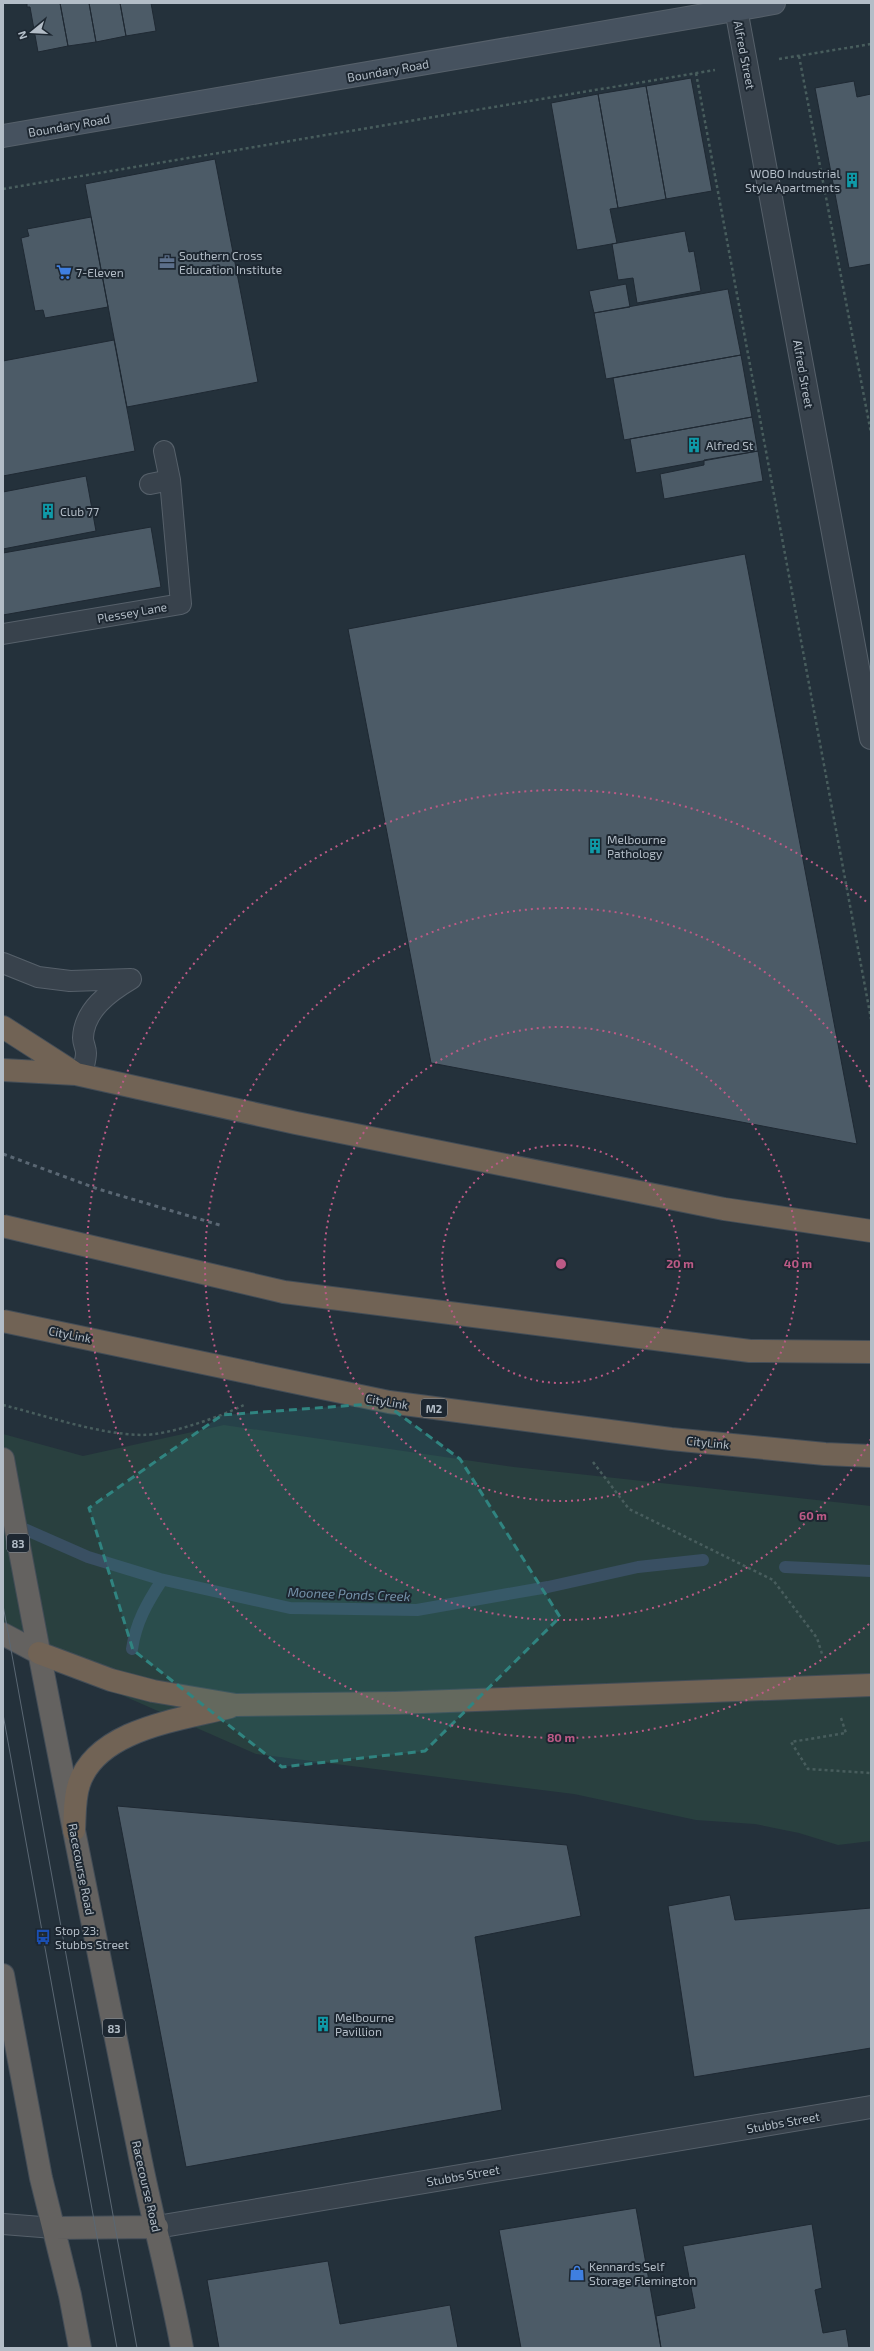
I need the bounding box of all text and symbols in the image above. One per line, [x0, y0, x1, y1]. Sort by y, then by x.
north arrow [12, 12, 52, 52]
street label: Alfred Street [731, 20, 759, 91]
text: N [15, 29, 29, 41]
street label: Boundary Road [346, 56, 430, 84]
street label: Boundary Road [27, 111, 111, 139]
place label: WOBO Industrial Style Apartments [745, 166, 840, 194]
building icon: WOBO Industrial Style Apartments [843, 171, 861, 189]
place label: Southern Cross Education Institute [179, 248, 282, 276]
office icon: Southern Cross Education Institute [158, 253, 176, 271]
supermarket icon: 7-Eleven [55, 263, 73, 281]
place label: 7-Eleven [76, 265, 124, 279]
street label: Alfred Street [791, 339, 817, 410]
building icon: Alfred St [685, 436, 703, 454]
place label: Alfred St [706, 438, 754, 452]
building icon: Club 77 [39, 502, 57, 520]
place label: Club 77 [60, 504, 99, 518]
street label: Plessey Lane [96, 599, 168, 625]
place label: Melbourne Pathology [607, 832, 666, 860]
building icon: Melbourne Pathology [586, 837, 604, 855]
text: 20 m [666, 1256, 694, 1270]
text: 40 m [784, 1256, 812, 1270]
centre of rings [554, 1257, 568, 1271]
street label: CityLink [48, 1323, 92, 1345]
street label: CityLink [365, 1390, 409, 1412]
road number: M2 [421, 1399, 447, 1417]
street label: CityLink [686, 1433, 730, 1451]
text: 60 m [799, 1508, 827, 1522]
road number: 83 [7, 1534, 29, 1552]
water label: Moonee Ponds Creek [287, 1584, 411, 1604]
text: 80 m [547, 1730, 575, 1744]
street label: Racecourse Road [66, 1822, 98, 1916]
place label: Stop 23: Stubbs Street [55, 1923, 129, 1951]
bus stop icon: Stop 23: Stubbs Street [34, 1928, 52, 1946]
place label: Melbourne Pavillion [335, 2010, 394, 2038]
building icon: Melbourne Pavillion [314, 2015, 332, 2033]
road number: 83 [103, 2019, 125, 2037]
street label: Stubbs Street [745, 2109, 821, 2135]
street label: Racecourse Road [130, 2139, 164, 2233]
street label: Stubbs Street [425, 2162, 501, 2188]
place label: Kennards Self Storage Flemington [589, 2259, 696, 2287]
shop icon: Kennards Self Storage Flemington [568, 2264, 586, 2282]

